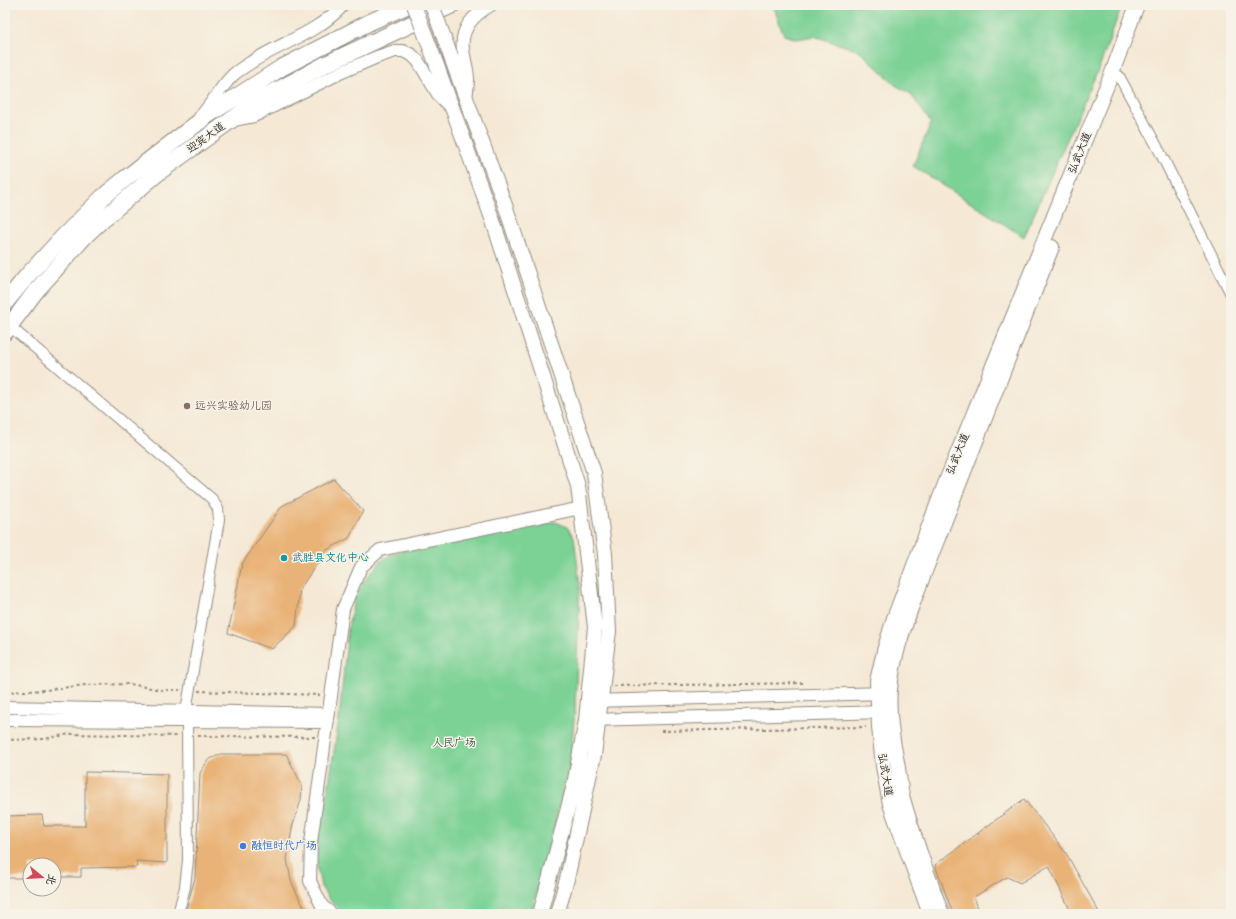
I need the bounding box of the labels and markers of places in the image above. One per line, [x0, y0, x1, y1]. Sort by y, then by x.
place label: 远兴实验幼儿园 [195, 397, 272, 415]
marker: 远兴实验幼儿园 [182, 401, 192, 411]
place label: 武胜县文化中心 [292, 549, 369, 567]
marker: 武胜县文化中心 [279, 553, 289, 563]
place label: 融恒时代广场 [251, 837, 317, 855]
marker: 融恒时代广场 [238, 841, 248, 851]

